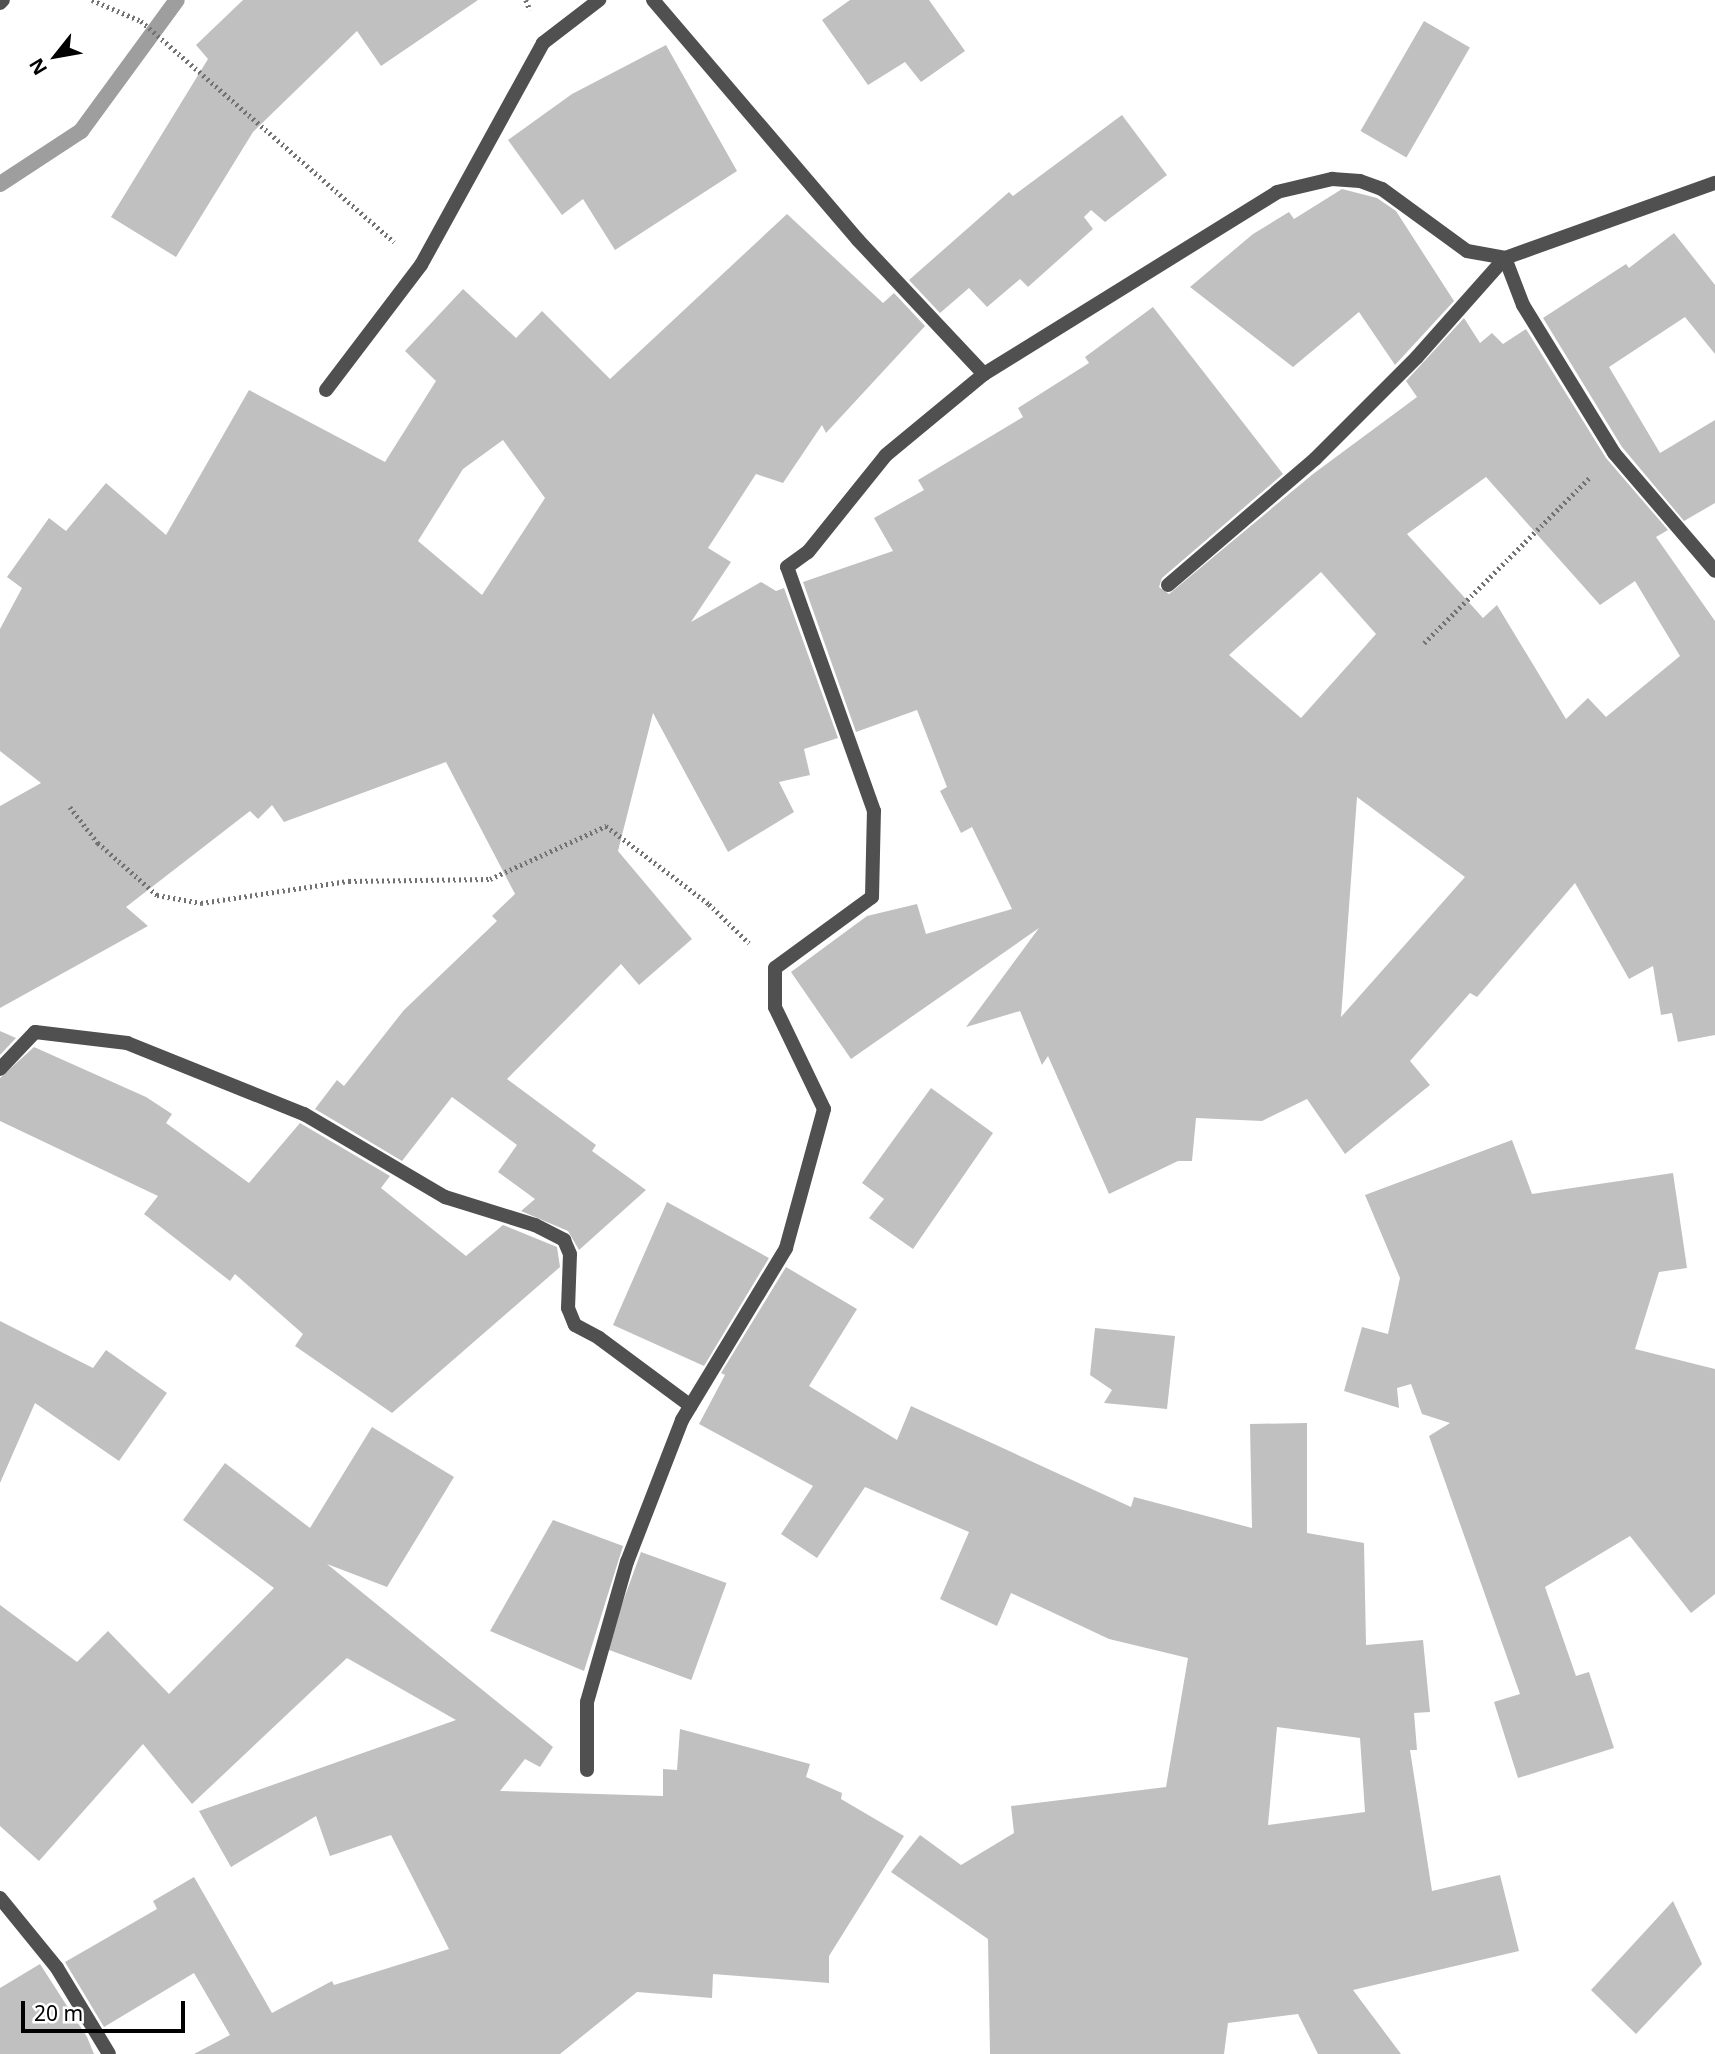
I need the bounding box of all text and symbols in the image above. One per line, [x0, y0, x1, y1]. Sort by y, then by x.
north arrow [21, 21, 91, 91]
text: N [23, 54, 53, 80]
scale bar [24, 1988, 189, 2032]
text: 20 m [34, 1999, 83, 2027]

